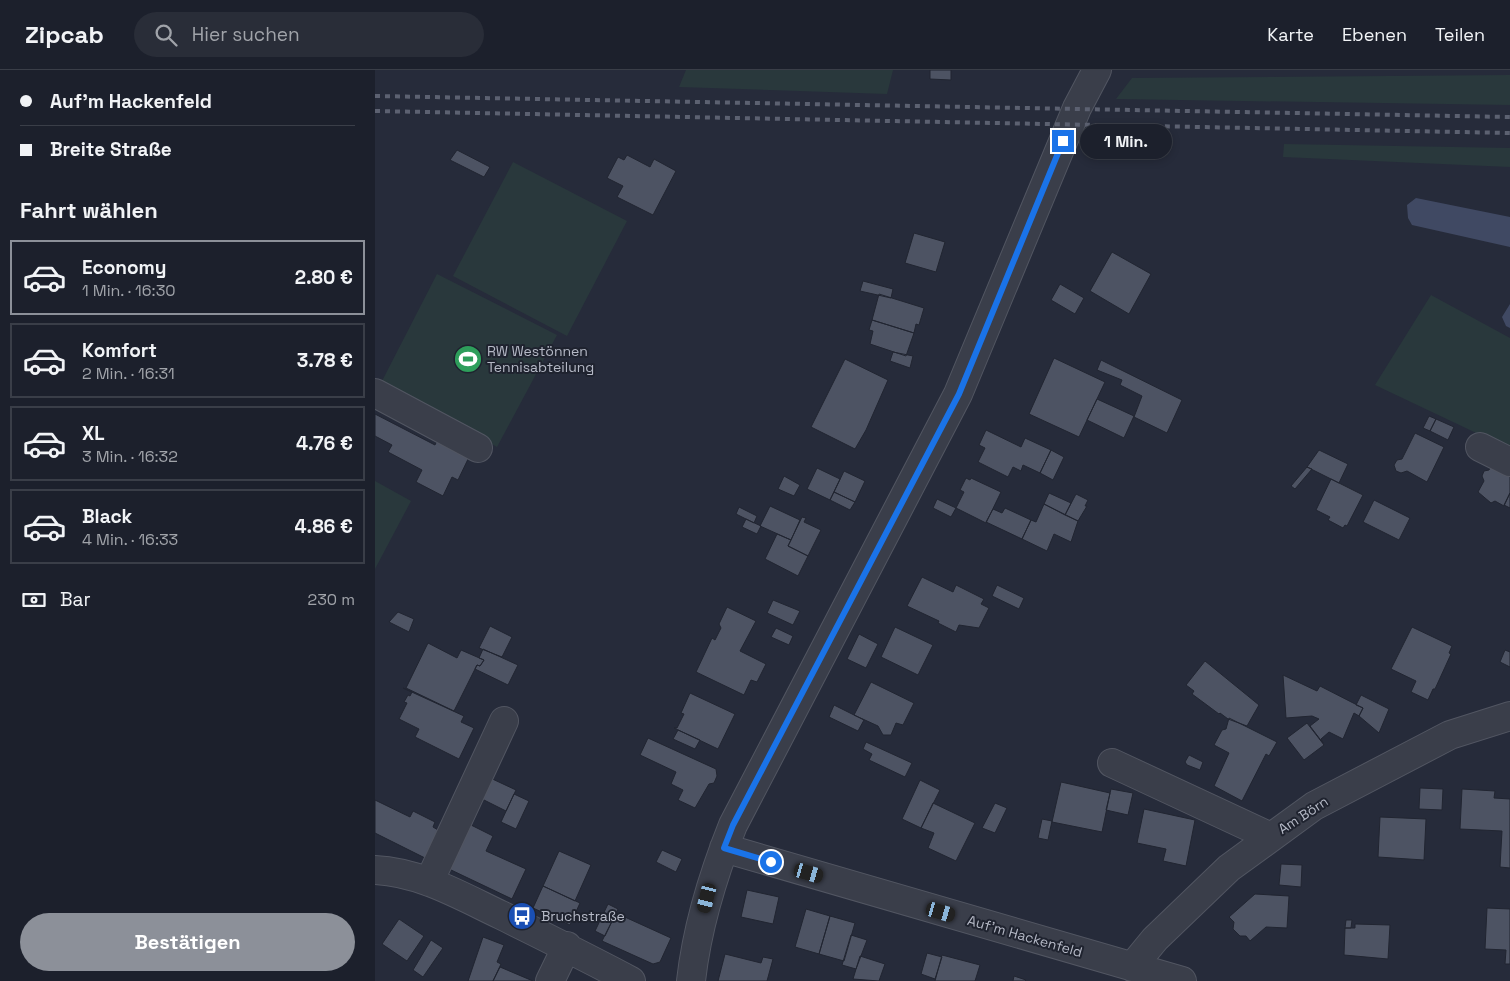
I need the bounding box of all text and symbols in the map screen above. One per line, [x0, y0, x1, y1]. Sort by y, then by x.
search box [134, 12, 484, 57]
text: Zipcab [25, 19, 104, 50]
icon: search [152, 21, 180, 49]
text: Hier suchen [192, 22, 300, 47]
text: Karte [1267, 23, 1314, 46]
text: Ebenen [1342, 23, 1407, 46]
text: Teilen [1435, 23, 1485, 46]
text: Auf'm Hackenfeld [50, 89, 212, 114]
callout: 1 Min. [1081, 124, 1173, 158]
route end [1052, 130, 1074, 152]
text: 1 Min. [1104, 131, 1148, 152]
text: Breite Straße [50, 137, 172, 162]
text: Fahrt wählen [20, 196, 158, 224]
icon: car [22, 255, 67, 300]
text: Economy [82, 255, 166, 280]
text: 2.80 € [295, 265, 353, 290]
text: 1 Min. · 16:30 [82, 280, 176, 301]
icon: car [22, 338, 67, 383]
text: Komfort [82, 338, 157, 363]
place label: RW Westönnen Tennisabteilung [487, 342, 594, 376]
sports icon: RW Westönnen Tennisabteilung [453, 344, 483, 374]
text: 3.78 € [297, 348, 353, 373]
text: 2 Min. · 16:31 [82, 363, 175, 384]
icon: car [22, 421, 67, 466]
text: XL [82, 421, 105, 446]
text: 4.76 € [296, 431, 353, 456]
text: 3 Min. · 16:32 [82, 446, 178, 467]
icon: car [22, 504, 67, 549]
text: Black [82, 504, 132, 529]
text: 4.86 € [294, 514, 353, 539]
text: 4 Min. · 16:33 [82, 529, 178, 550]
icon: cash [20, 586, 48, 614]
text: Bar [60, 587, 91, 612]
text: 230 m [308, 589, 355, 610]
street label: Am Börn [1275, 792, 1331, 838]
route start [760, 851, 782, 873]
car [792, 862, 825, 884]
car [696, 882, 717, 914]
bus stop icon: Bruchstraße [507, 901, 537, 931]
car [924, 901, 957, 923]
place label: Bruchstraße [541, 907, 625, 925]
street label: Auf'm Hackenfeld [965, 911, 1085, 961]
button: Bestätigen [20, 913, 355, 971]

